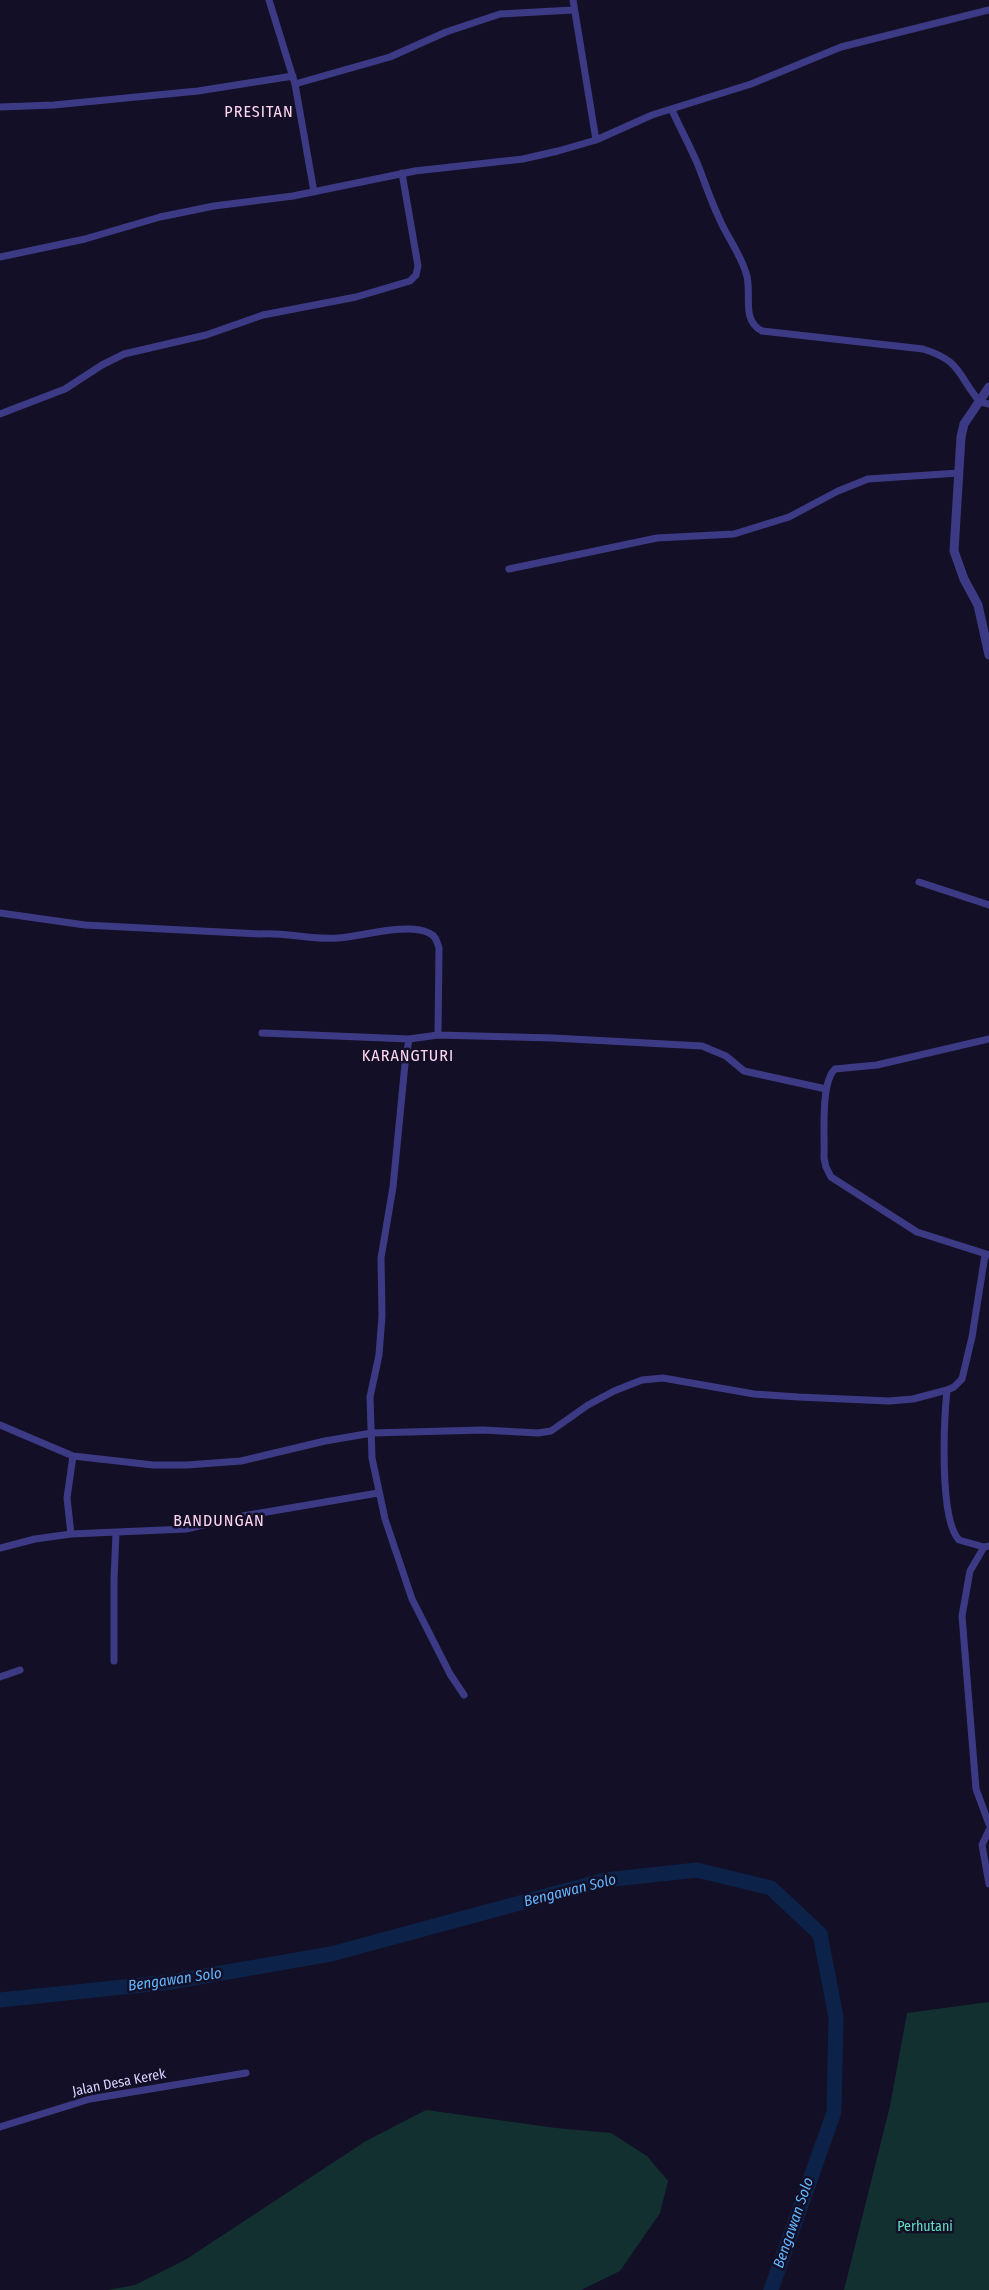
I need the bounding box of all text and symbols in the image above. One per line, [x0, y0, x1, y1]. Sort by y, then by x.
district label: PRESITAN [223, 103, 295, 123]
district label: KARANGTURI [361, 1047, 455, 1067]
district label: BANDUNGAN [172, 1512, 266, 1532]
water label: Bengawan Solo [522, 1871, 618, 1911]
water label: Bengawan Solo [127, 1965, 223, 1995]
street label: Jalan Desa Kerek [71, 2066, 167, 2100]
water label: Bengawan Solo [770, 2175, 818, 2271]
park label: Perhutani [897, 2219, 953, 2235]

